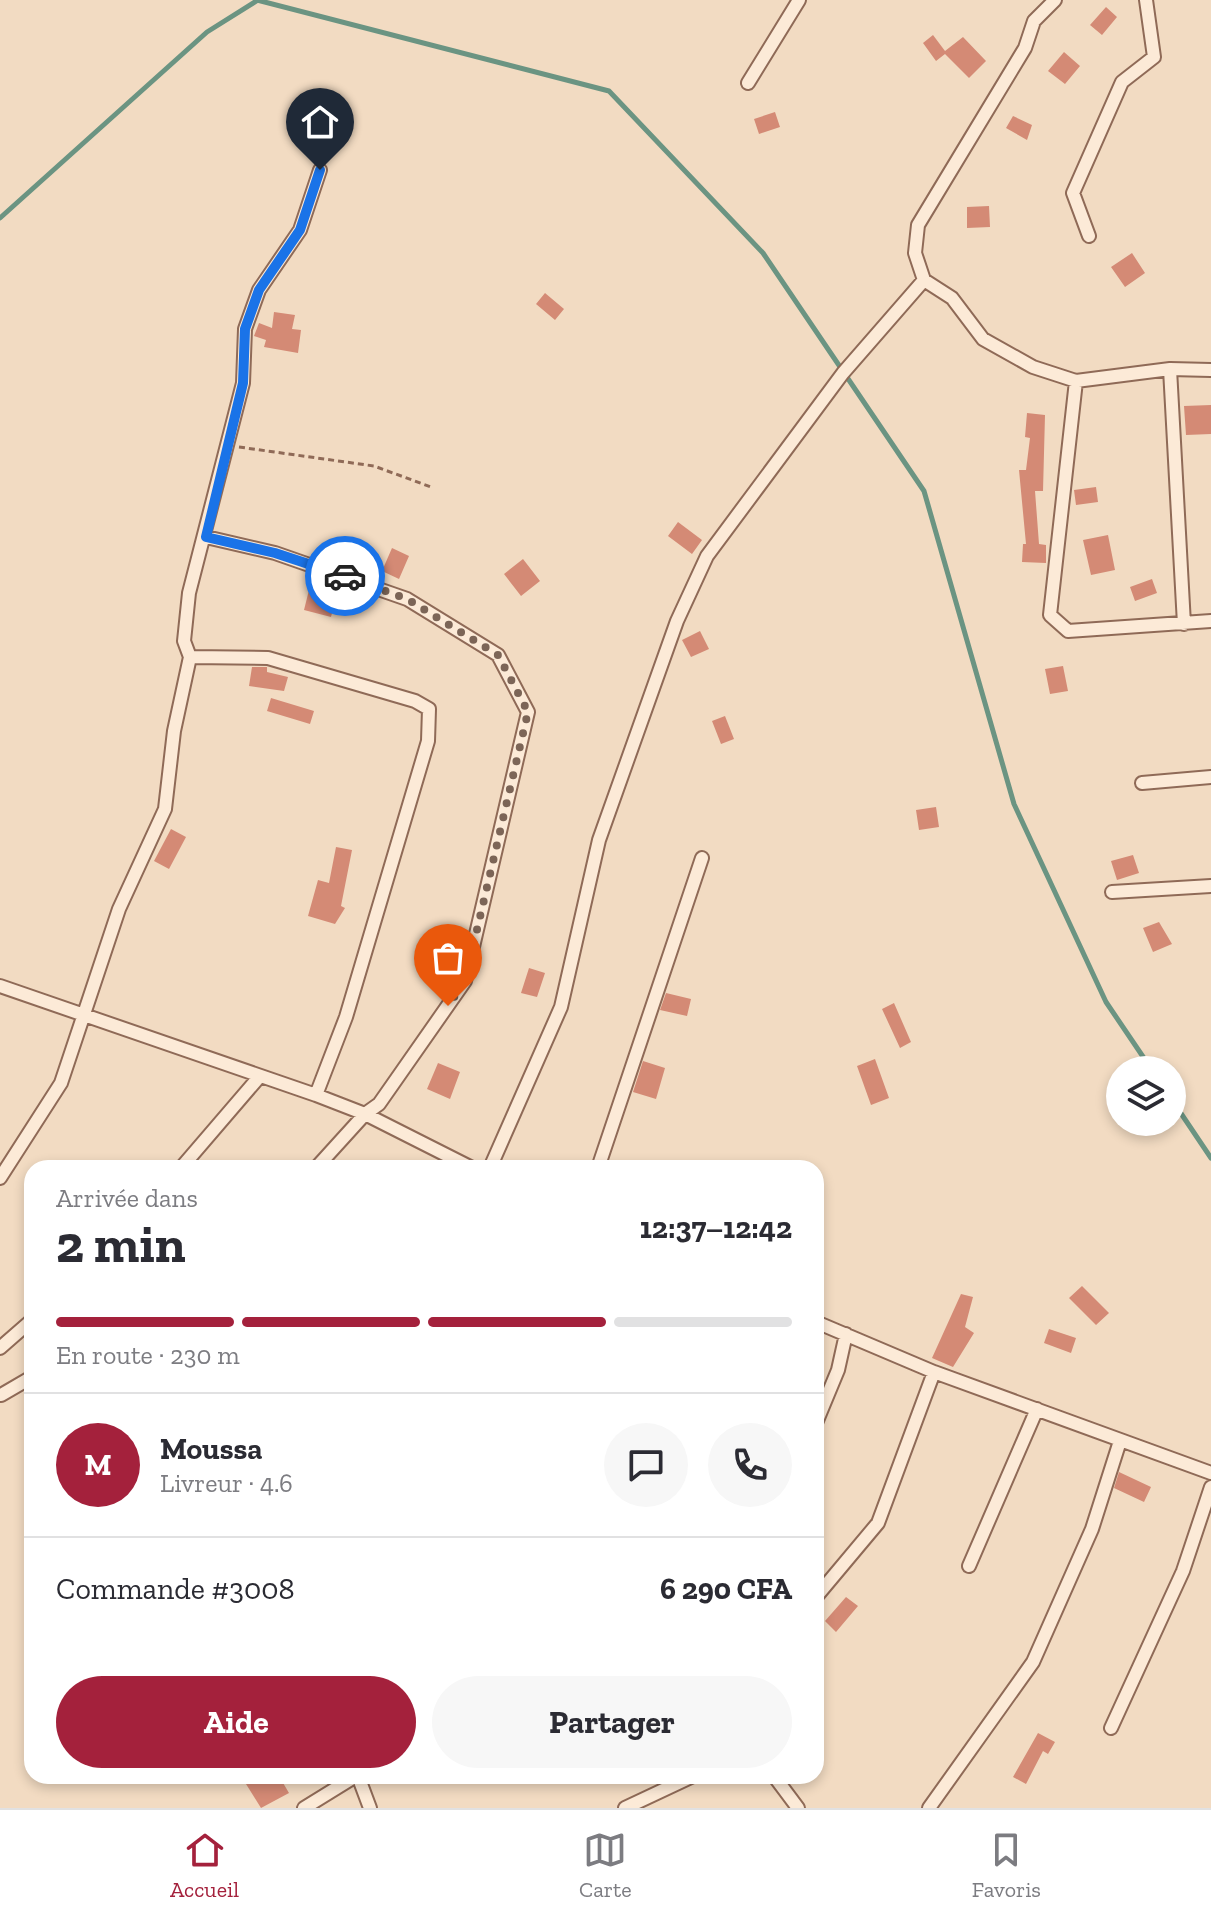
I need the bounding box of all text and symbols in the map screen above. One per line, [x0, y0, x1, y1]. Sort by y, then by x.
pin [286, 88, 354, 170]
icon: home [298, 100, 342, 144]
courier [305, 536, 385, 616]
icon: car [323, 554, 367, 598]
pin [414, 924, 482, 1006]
icon: bag [426, 936, 470, 980]
map controls [1106, 1056, 1186, 1136]
button: layers [1106, 1056, 1186, 1136]
text: Arrivée dans [56, 1182, 198, 1214]
text: 12:37–12:42 [640, 1210, 792, 1246]
text: 2 min [56, 1213, 186, 1275]
text: En route · 230 m [56, 1339, 240, 1371]
button: chat [604, 1423, 688, 1507]
button: phone [708, 1423, 792, 1507]
text: Moussa [160, 1431, 262, 1467]
text: M [85, 1447, 112, 1483]
text: Livreur · 4.6 [160, 1467, 293, 1499]
text: Commande #3008 [56, 1571, 295, 1607]
text: 6 290 CFA [660, 1571, 792, 1607]
button: Aide [56, 1676, 416, 1768]
button: Partager [432, 1676, 792, 1768]
tab: Accueil [170, 1828, 239, 1903]
tab: Carte [579, 1828, 632, 1903]
tab: Favoris [972, 1828, 1041, 1903]

